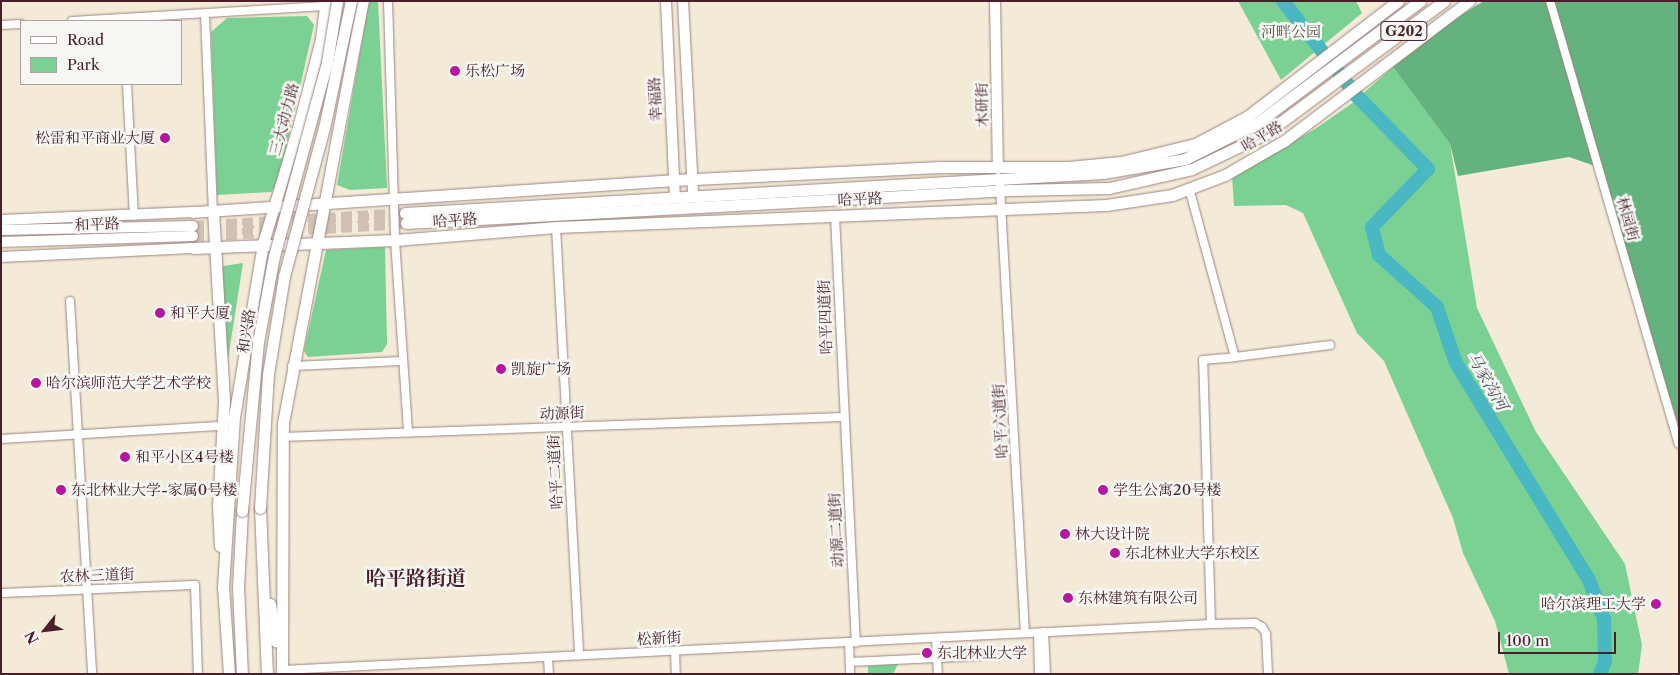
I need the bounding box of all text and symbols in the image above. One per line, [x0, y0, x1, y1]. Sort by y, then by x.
legend [20, 20, 182, 85]
road number: G202 [1380, 20, 1428, 42]
park label: 河畔公园 [1261, 23, 1321, 41]
text: Road [67, 30, 104, 49]
text: Park [67, 55, 100, 74]
place label: 乐松广场 [465, 62, 525, 80]
marker: 乐松广场 [449, 65, 461, 77]
street label: 幸福路 [645, 76, 665, 122]
street label: 三大动力路 [266, 80, 302, 158]
street label: 木研街 [973, 82, 991, 128]
street label: 哈平路 [1238, 117, 1286, 155]
place label: 松雷和平商业大厦 [35, 129, 155, 147]
marker: 松雷和平商业大厦 [159, 132, 171, 144]
street label: 哈平路 [837, 189, 883, 209]
street label: 林园街 [1613, 195, 1643, 243]
street label: 哈平路 [432, 209, 478, 231]
street label: 和平路 [74, 214, 120, 234]
street label: 哈平四道街 [815, 279, 835, 355]
place label: 和平大厦 [170, 304, 230, 322]
marker: 和平大厦 [154, 307, 166, 319]
street label: 和兴路 [234, 307, 258, 355]
water label: 马家沟河 [1464, 348, 1512, 414]
place label: 凯旋广场 [511, 360, 571, 378]
marker: 凯旋广场 [495, 363, 507, 375]
place label: 哈尔滨师范大学艺术学校 [46, 374, 211, 392]
marker: 哈尔滨师范大学艺术学校 [30, 377, 42, 389]
street label: 哈平六道街 [989, 383, 1011, 459]
street label: 动源街 [539, 403, 585, 423]
street label: 哈平二道街 [544, 434, 566, 510]
place label: 和平小区4号楼 [135, 448, 234, 466]
marker: 和平小区4号楼 [119, 451, 131, 463]
place label: 东北林业大学-家属0号楼 [71, 481, 237, 499]
place label: 学生公寓20号楼 [1113, 481, 1221, 499]
marker: 东北林业大学-家属0号楼 [55, 484, 67, 496]
marker: 学生公寓20号楼 [1097, 484, 1109, 496]
street label: 动源二道街 [825, 492, 847, 568]
place label: 林大设计院 [1075, 525, 1150, 543]
marker: 林大设计院 [1059, 528, 1071, 540]
place label: 东北林业大学东校区 [1125, 544, 1260, 562]
marker: 东北林业大学东校区 [1109, 547, 1121, 559]
street label: 农林三道街 [59, 565, 135, 585]
district label: 哈平路街道 [366, 566, 466, 590]
place label: 东林建筑有限公司 [1078, 589, 1198, 607]
marker: 东林建筑有限公司 [1062, 592, 1074, 604]
place label: 哈尔滨理工大学 [1541, 595, 1646, 613]
marker: 哈尔滨理工大学 [1650, 598, 1662, 610]
north arrow [20, 605, 70, 655]
scale bar [1500, 622, 1618, 654]
text: N [21, 628, 43, 647]
street label: 松新街 [636, 628, 682, 648]
text: 100 m [1506, 631, 1549, 650]
place label: 东北林业大学 [937, 644, 1027, 662]
marker: 东北林业大学 [921, 647, 933, 659]

